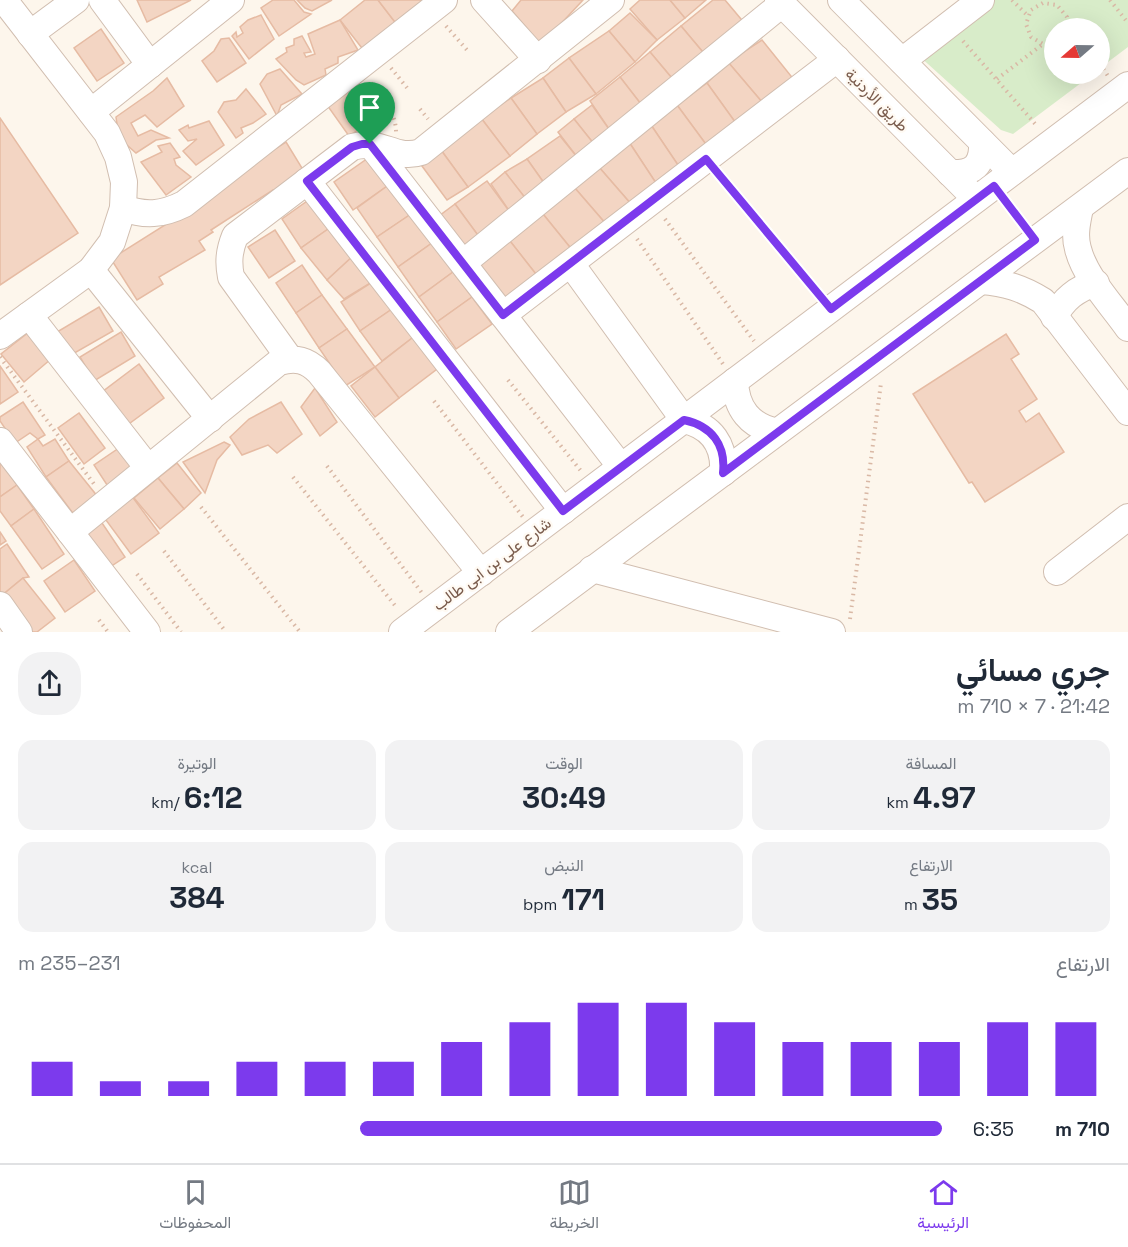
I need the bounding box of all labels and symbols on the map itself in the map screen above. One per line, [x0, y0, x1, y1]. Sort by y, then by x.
north arrow [1044, 18, 1110, 84]
street label: طريق الأردنية [841, 64, 913, 136]
pin [344, 82, 395, 144]
street label: شارع على بن ابى طالب [429, 513, 556, 616]

